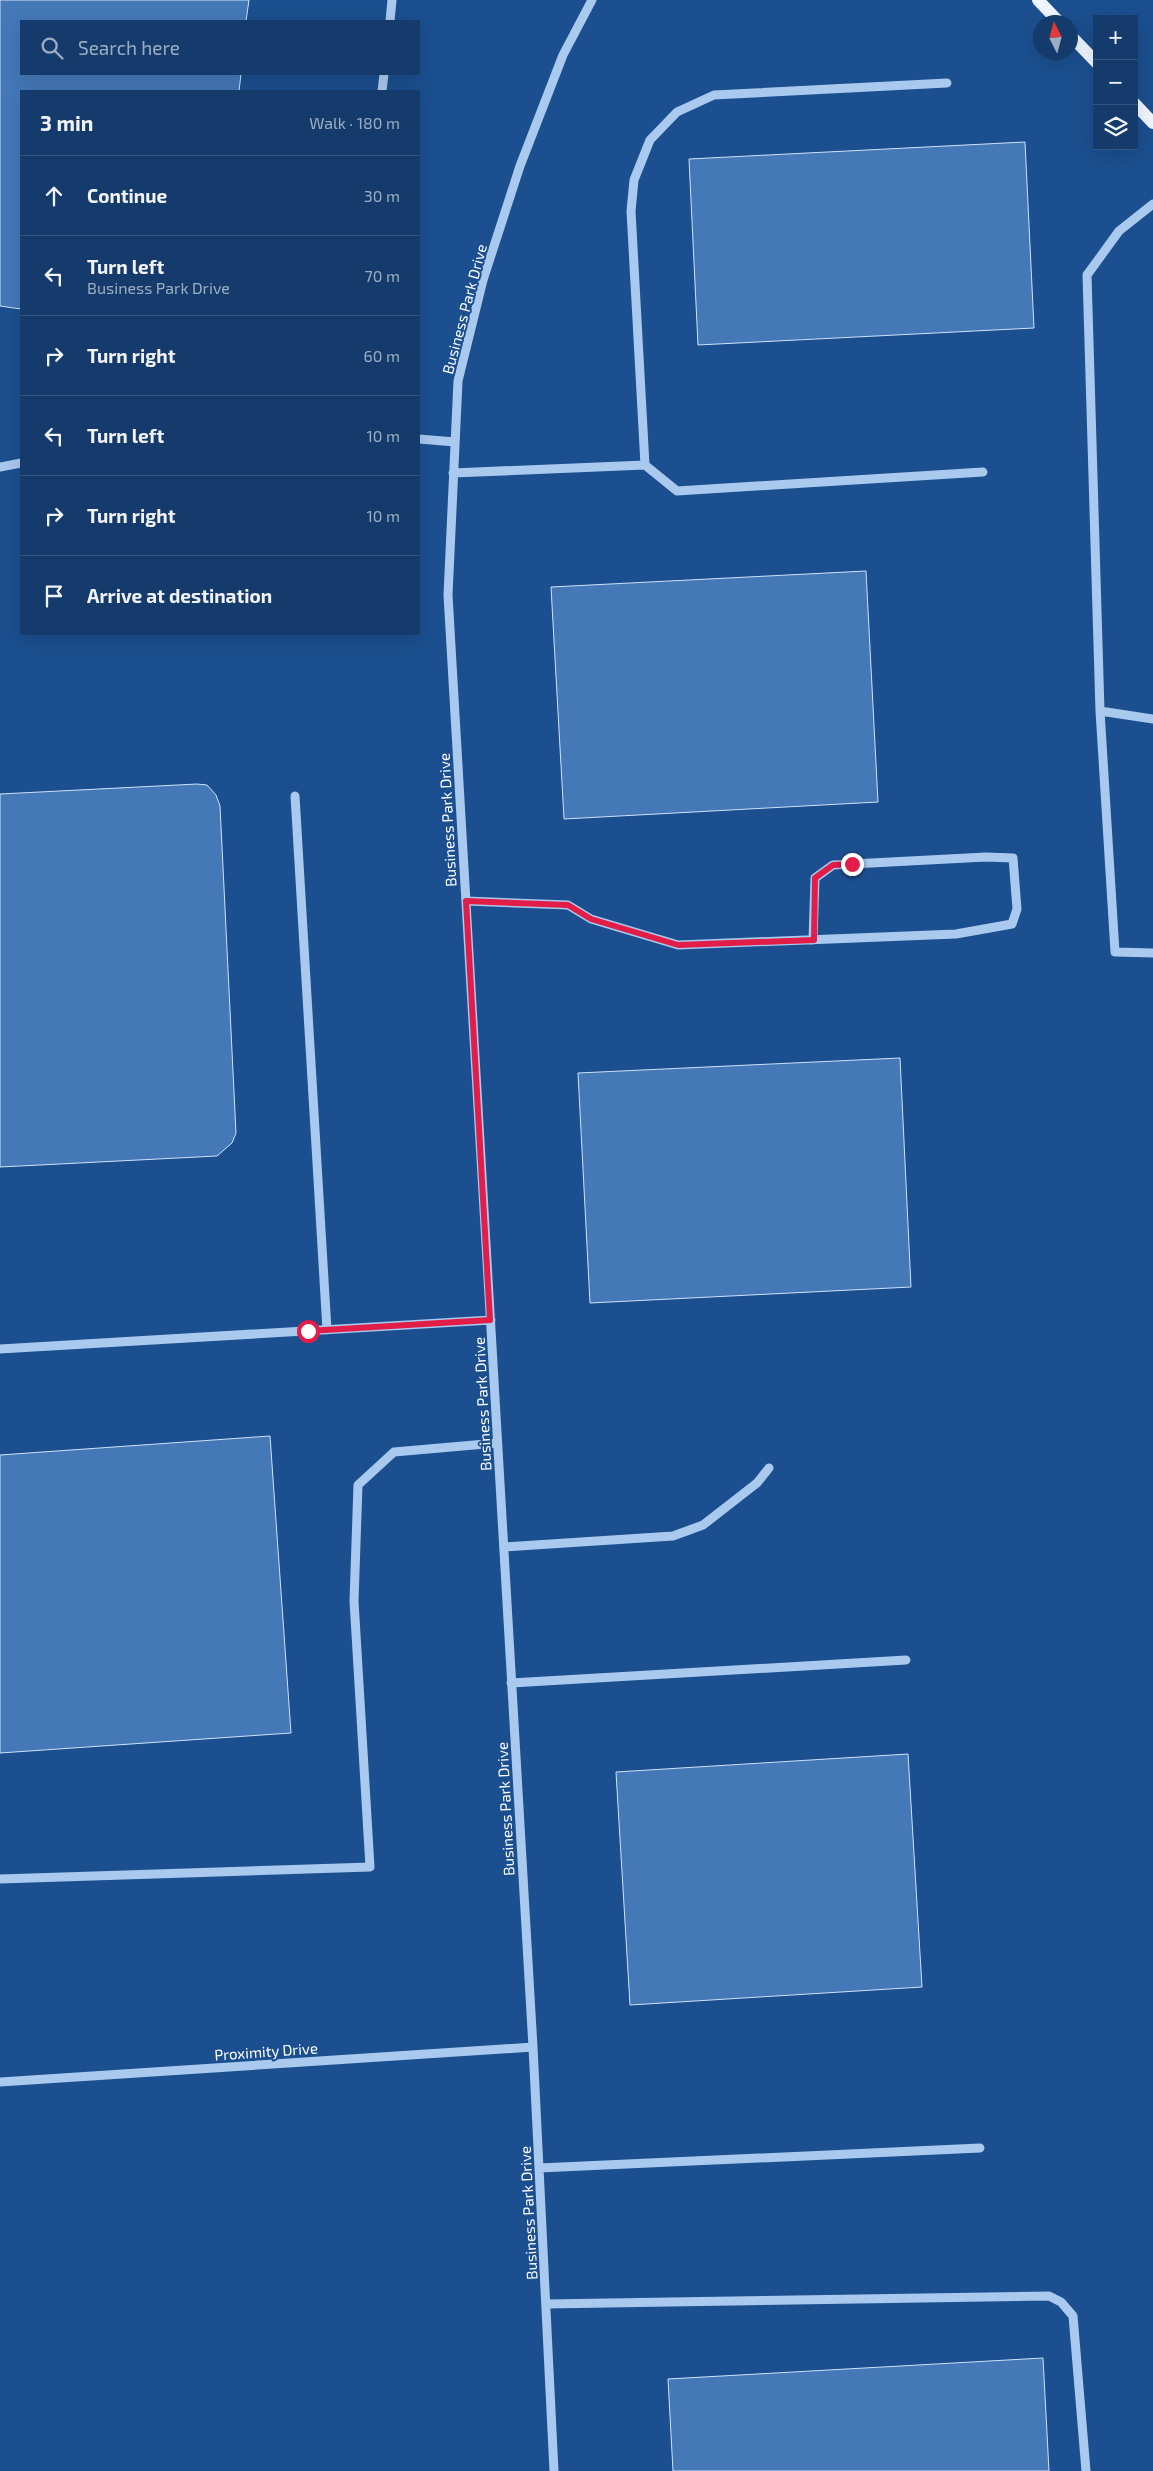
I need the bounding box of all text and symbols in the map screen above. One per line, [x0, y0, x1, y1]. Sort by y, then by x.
north arrow [1033, 15, 1078, 60]
map controls [1093, 15, 1138, 150]
button: + [1093, 15, 1138, 60]
search box [20, 20, 420, 75]
icon: search [38, 34, 66, 62]
text: Search here [78, 36, 180, 59]
button: − [1093, 60, 1138, 105]
button: layers [1093, 105, 1138, 150]
text: 3 min [40, 110, 93, 135]
text: Walk · 180 m [309, 113, 400, 132]
icon: ahead [40, 182, 68, 210]
text: Continue [87, 184, 167, 207]
text: 30 m [364, 186, 400, 205]
street label: Business Park Drive [438, 242, 490, 376]
text: Turn left [87, 255, 164, 278]
icon: left [40, 262, 68, 290]
text: 70 m [365, 266, 400, 285]
text: Business Park Drive [87, 278, 230, 297]
icon: right [40, 342, 68, 370]
text: Turn right [87, 344, 175, 367]
text: 60 m [364, 346, 400, 365]
icon: left [40, 422, 68, 450]
text: Turn left [87, 424, 164, 447]
text: 10 m [366, 426, 400, 445]
icon: right [40, 502, 68, 530]
text: Turn right [87, 504, 175, 527]
text: 10 m [366, 506, 400, 525]
icon: arrive [40, 582, 68, 610]
text: Arrive at destination [87, 584, 272, 607]
street label: Business Park Drive [435, 753, 459, 887]
route end [841, 853, 864, 876]
route start [297, 1320, 320, 1343]
street label: Business Park Drive [470, 1337, 494, 1471]
street label: Business Park Drive [493, 1742, 517, 1876]
street label: Proximity Drive [214, 2038, 318, 2064]
street label: Business Park Drive [516, 2146, 540, 2280]

